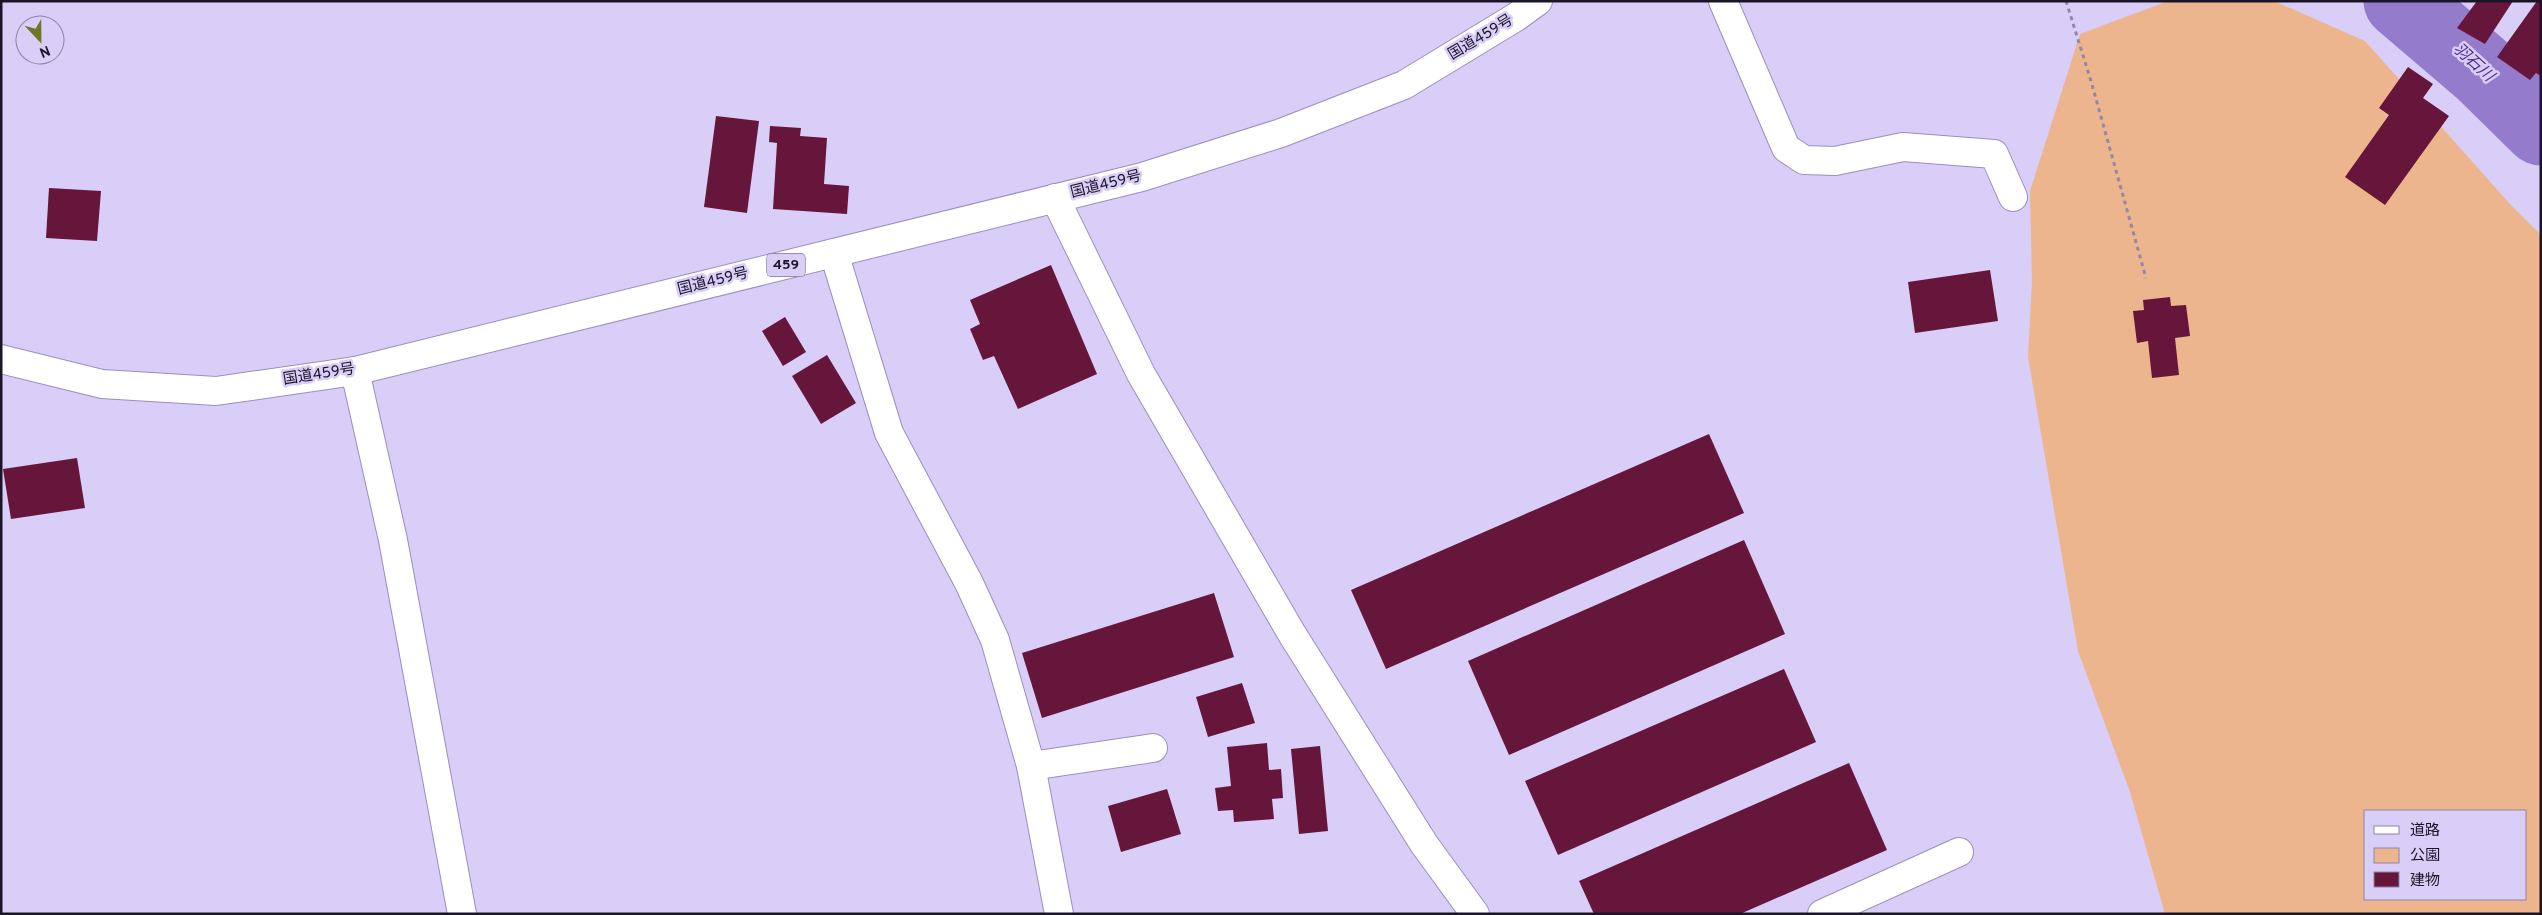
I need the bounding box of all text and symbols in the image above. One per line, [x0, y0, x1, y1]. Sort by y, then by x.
street label: 国道459号 [1445, 11, 1517, 65]
north arrow [15, 15, 65, 65]
water label: 羽石川 [2448, 40, 2499, 88]
text: N [36, 41, 52, 60]
street label: 国道459号 [1069, 167, 1143, 203]
road number: 459 [767, 254, 805, 276]
street label: 国道459号 [676, 264, 750, 300]
street label: 国道459号 [282, 360, 356, 390]
legend [2364, 810, 2527, 900]
text: 道路 [2410, 822, 2440, 841]
text: 公園 [2410, 847, 2440, 866]
text: 建物 [2410, 872, 2440, 891]

